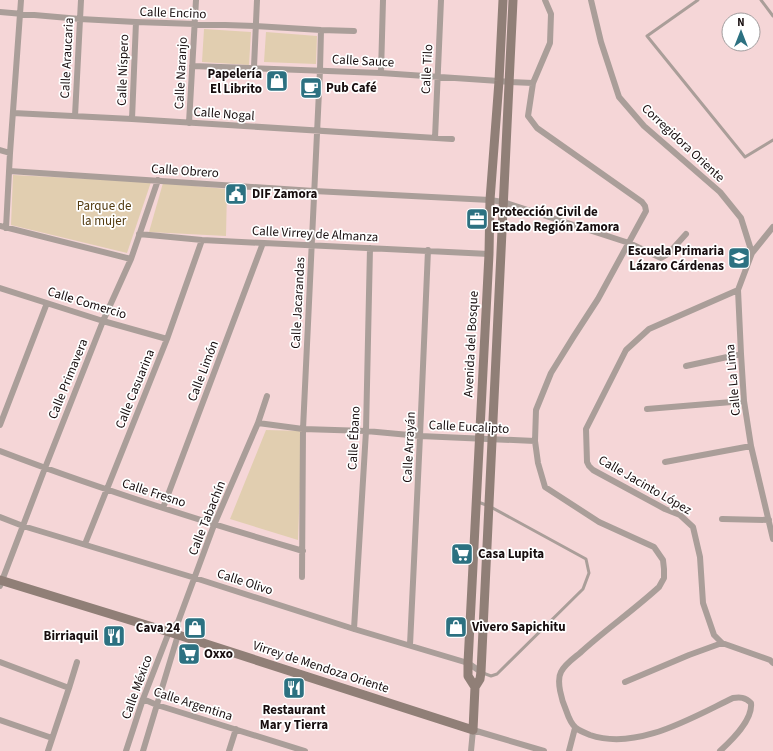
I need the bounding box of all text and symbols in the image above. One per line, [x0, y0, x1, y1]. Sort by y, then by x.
street label: Calle Encino [139, 3, 207, 23]
north arrow [721, 12, 761, 52]
text: N [737, 15, 745, 30]
street label: Calle Araucaria [56, 17, 78, 99]
street label: Calle Níspero [113, 34, 133, 106]
street label: Calle Naranjo [170, 36, 192, 110]
street label: Calle Tilo [417, 43, 437, 95]
street label: Calle Sauce [331, 50, 395, 72]
place label: Papelería El Librito [208, 65, 262, 98]
shop icon: Papelería El Librito [264, 68, 290, 94]
cafe icon: Pub Café [298, 75, 324, 101]
place label: Pub Café [326, 79, 377, 97]
street label: Corregidora Oriente [638, 100, 728, 186]
street label: Calle Nogal [193, 103, 255, 125]
street label: Calle Obrero [151, 160, 219, 182]
public building icon: DIF Zamora [223, 181, 249, 207]
place label: DIF Zamora [252, 185, 317, 203]
park label: Parque de la mujer [77, 197, 131, 230]
place label: Protección Civil de Estado Región Zamora [492, 203, 620, 236]
office icon: Protección Civil de Estado Región Zamora [464, 206, 490, 232]
street label: Calle Virrey de Almanza [251, 222, 379, 246]
place label: Escuela Primaria Lázaro Cárdenas [628, 242, 724, 275]
school or university icon: Escuela Primaria Lázaro Cárdenas [726, 245, 752, 271]
street label: Calle Jacarandas [287, 256, 309, 349]
street label: Calle Comercio [45, 282, 129, 324]
street label: Avenida del Bosque [459, 290, 483, 398]
street label: Calle Primavera [44, 336, 92, 422]
street label: Calle Limón [183, 338, 223, 404]
street label: Calle La Lima [721, 343, 745, 417]
street label: Calle Casuarina [111, 347, 159, 431]
street label: Calle Ébano [343, 405, 365, 471]
street label: Calle Arrayán [398, 411, 420, 483]
street label: Calle Eucalipto [428, 416, 510, 438]
street label: Calle Jacinto López [595, 451, 695, 519]
street label: Calle Fresno [120, 474, 188, 512]
street label: Calle Tabachín [184, 478, 230, 558]
supermarket icon: Casa Lupita [449, 541, 475, 567]
place label: Casa Lupita [478, 545, 544, 563]
street label: Calle Olivo [215, 564, 275, 600]
shop icon: Vivero Sapichitu [443, 614, 469, 640]
shop icon: Cava 24 [182, 615, 208, 641]
place label: Vivero Sapichitu [471, 618, 566, 636]
place label: Cava 24 [136, 619, 180, 637]
restaurant icon: Birriaquil [101, 623, 127, 649]
place label: Birriaquil [44, 627, 98, 645]
street label: Virrey de Mendoza Oriente [251, 636, 391, 698]
supermarket icon: Oxxo [176, 641, 202, 667]
place label: Oxxo [204, 645, 233, 663]
street label: Calle México [117, 652, 157, 722]
restaurant icon: Restaurant Mar y Tierra [281, 675, 307, 701]
street label: Calle Argentina [151, 683, 235, 725]
place label: Restaurant Mar y Tierra [260, 701, 328, 734]

